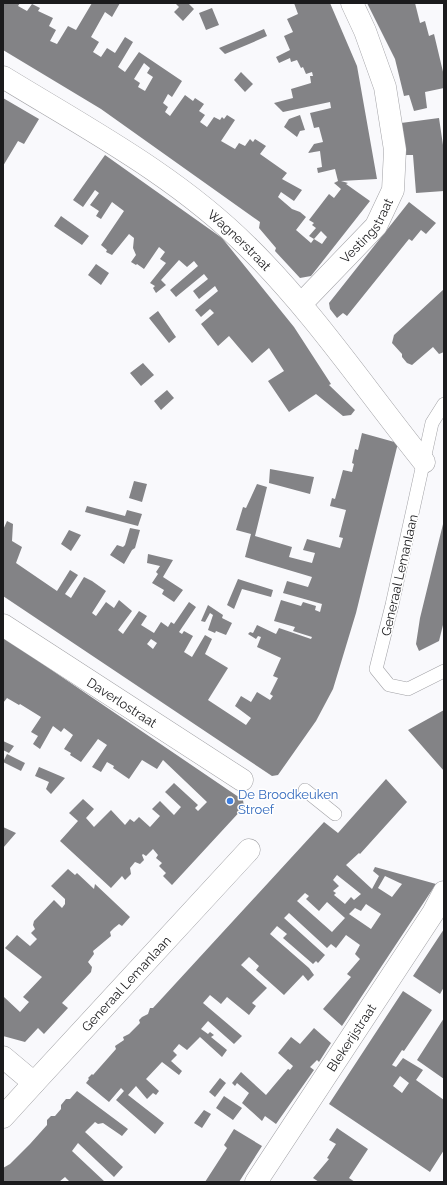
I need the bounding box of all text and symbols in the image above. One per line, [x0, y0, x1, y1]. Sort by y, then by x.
street label: Vestingstraat [337, 195, 396, 266]
street label: Wagnerstraat [205, 207, 274, 274]
street label: Generaal Lemanlaan [378, 513, 421, 637]
street label: Daverlostraat [84, 675, 160, 731]
place label: De Broodkeuken Stroef [238, 787, 338, 817]
marker: De Broodkeuken Stroef [225, 796, 235, 806]
street label: Generaal Lemanlaan [79, 933, 174, 1035]
street label: Blekerijstraat [324, 1000, 380, 1074]

